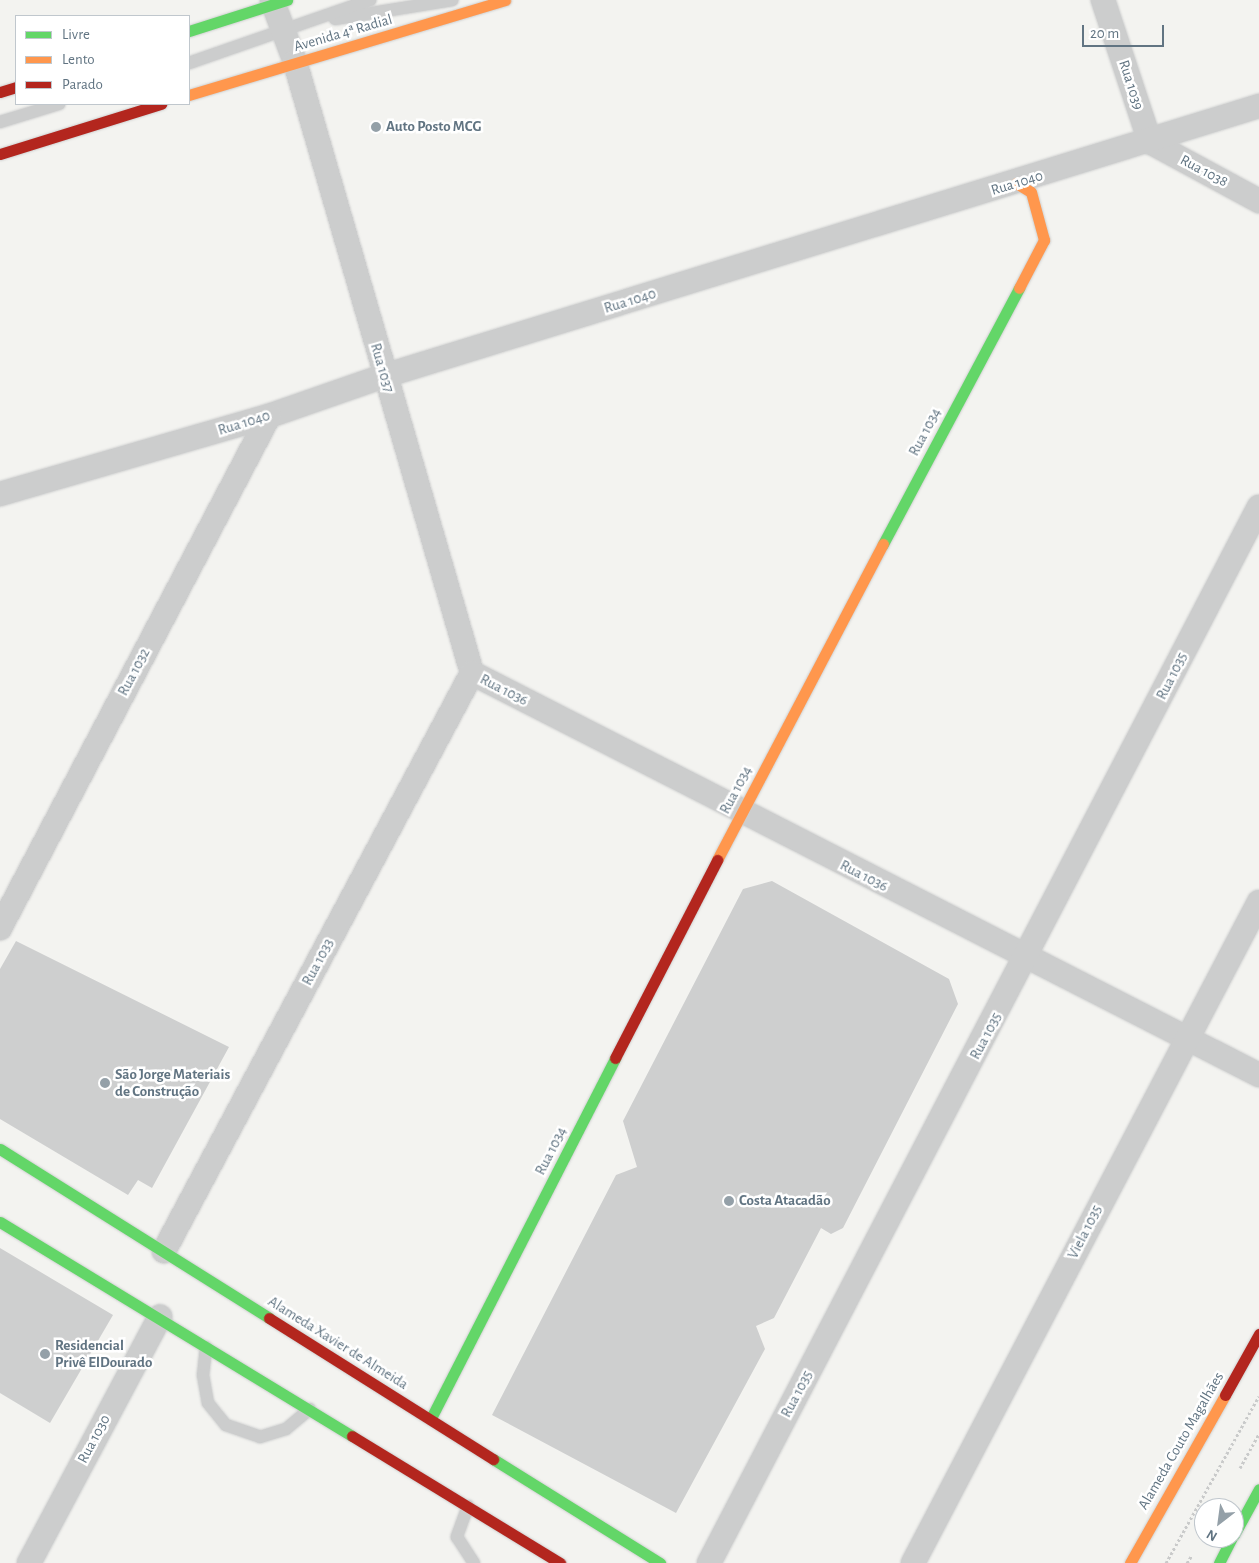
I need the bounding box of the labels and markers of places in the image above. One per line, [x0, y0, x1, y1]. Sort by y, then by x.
place label: Auto Posto MCG [386, 118, 481, 136]
marker: Auto Posto MCG [370, 121, 382, 133]
place label: São Jorge Materiais de Construção [115, 1065, 230, 1100]
marker: São Jorge Materiais de Construção [99, 1077, 111, 1089]
place label: Costa Atacadão [739, 1192, 831, 1210]
marker: Costa Atacadão [723, 1195, 735, 1207]
place label: Residencial Privê ElDourado [55, 1336, 152, 1371]
marker: Residencial Privê ElDourado [39, 1348, 51, 1360]

